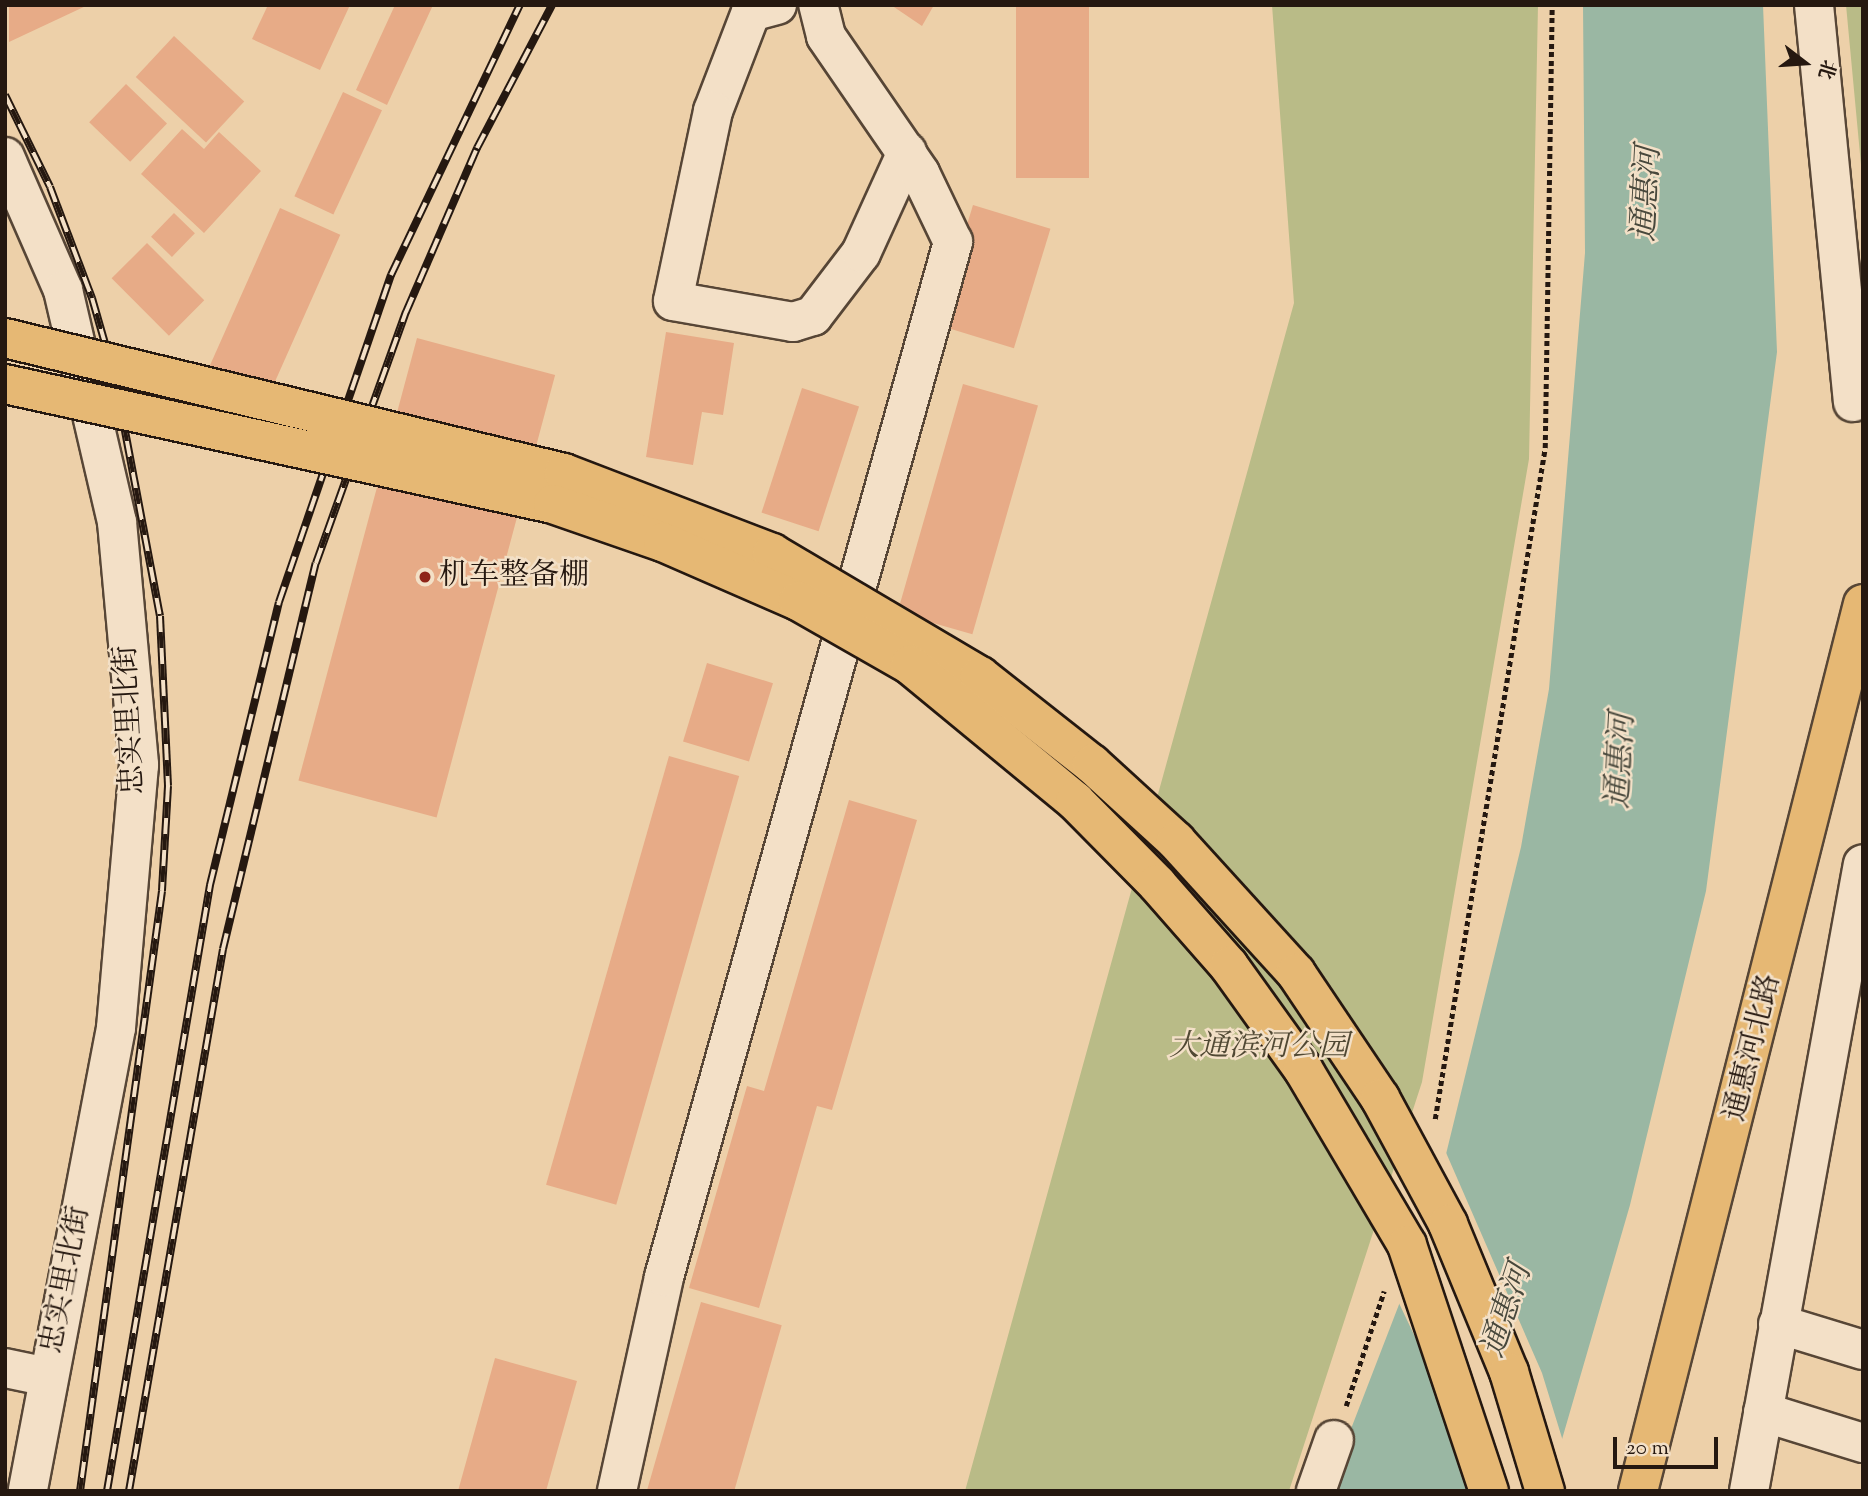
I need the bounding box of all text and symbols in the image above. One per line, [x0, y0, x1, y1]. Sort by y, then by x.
north arrow [1770, 28, 1840, 98]
text: 北 [1810, 56, 1841, 82]
water label: 通惠河 [1626, 145, 1670, 243]
place label: 机车整备棚 [439, 559, 589, 595]
marker: 机车整备棚 [417, 569, 433, 585]
street label: 忠实里北街 [109, 644, 153, 796]
water label: 通惠河 [1600, 712, 1644, 810]
street label: 通惠河北路 [1718, 971, 1790, 1125]
park label: 大通滨河公园 [1169, 1030, 1349, 1066]
street label: 忠实里北街 [35, 1203, 99, 1357]
water label: 通惠河 [1475, 1259, 1541, 1363]
scale bar [1616, 1422, 1721, 1466]
text: 20 m [1626, 1434, 1669, 1464]

